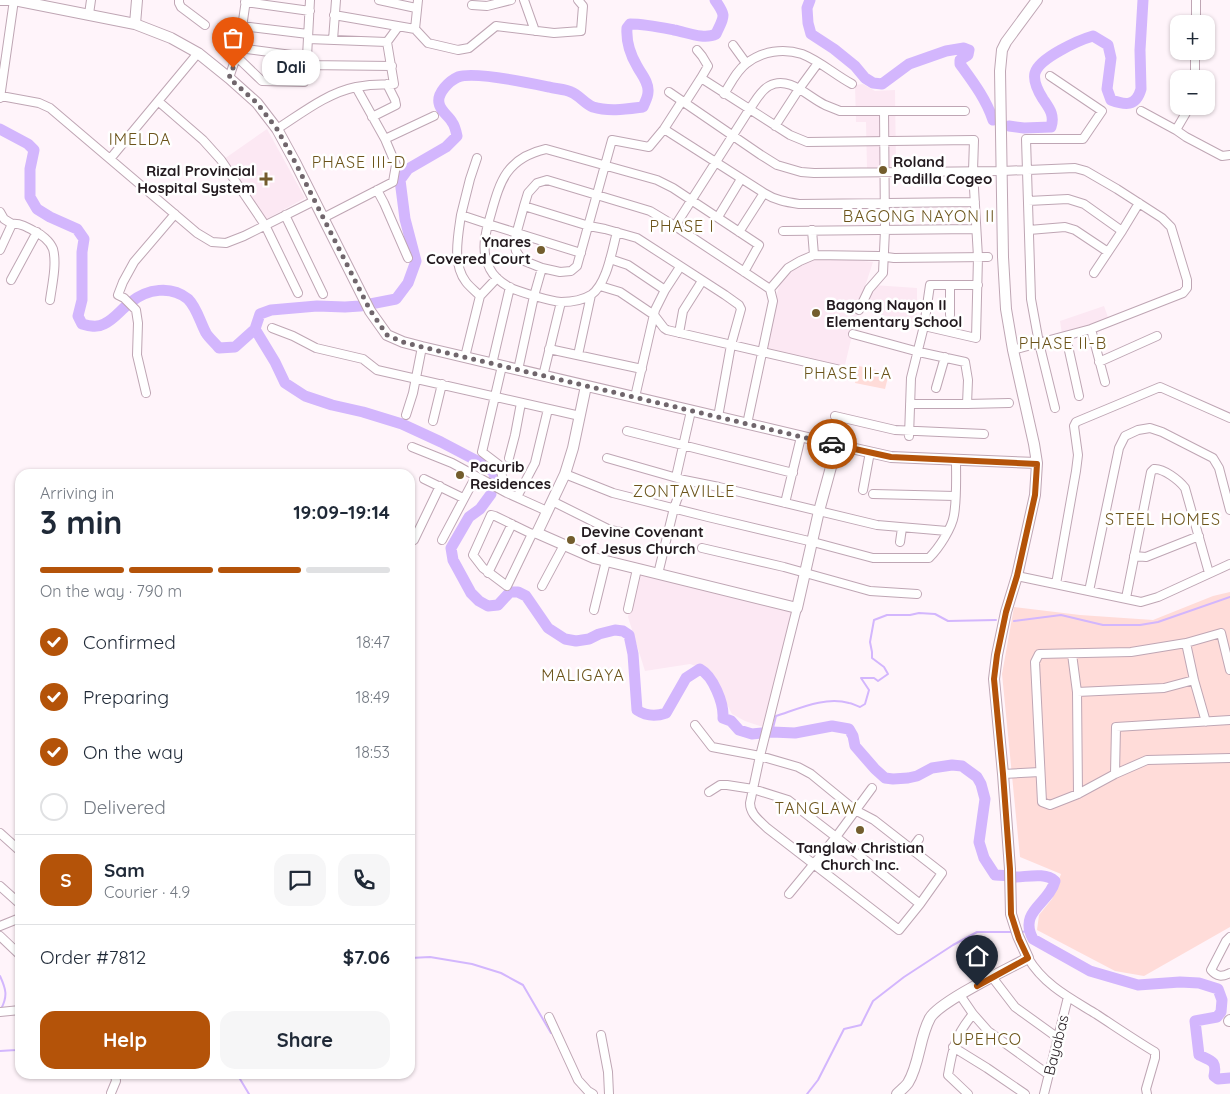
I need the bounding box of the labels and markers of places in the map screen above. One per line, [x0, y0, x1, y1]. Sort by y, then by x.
pin [212, 17, 254, 68]
callout: Dali [263, 50, 320, 86]
place label: Roland Padilla Cogeo [893, 152, 992, 188]
place label: Rizal Provincial Hospital System [137, 161, 255, 197]
marker: Roland Padilla Cogeo [877, 164, 889, 176]
marker: Rizal Provincial Hospital System [259, 172, 273, 186]
place label: Ynares Covered Court [426, 232, 531, 268]
marker: Ynares Covered Court [535, 244, 547, 256]
place label: Bagong Nayon II Elementary School [826, 295, 962, 331]
marker: Bagong Nayon II Elementary School [810, 307, 822, 319]
place label: Pacurib Residences [470, 457, 551, 493]
marker: Pacurib Residences [454, 469, 466, 481]
place label: Devine Covenant of Jesus Church [581, 522, 704, 558]
marker: Devine Covenant of Jesus Church [565, 534, 577, 546]
marker: Tanglaw Christian Church Inc. [854, 824, 866, 836]
place label: Tanglaw Christian Church Inc. [796, 838, 924, 874]
pin [956, 935, 998, 986]

